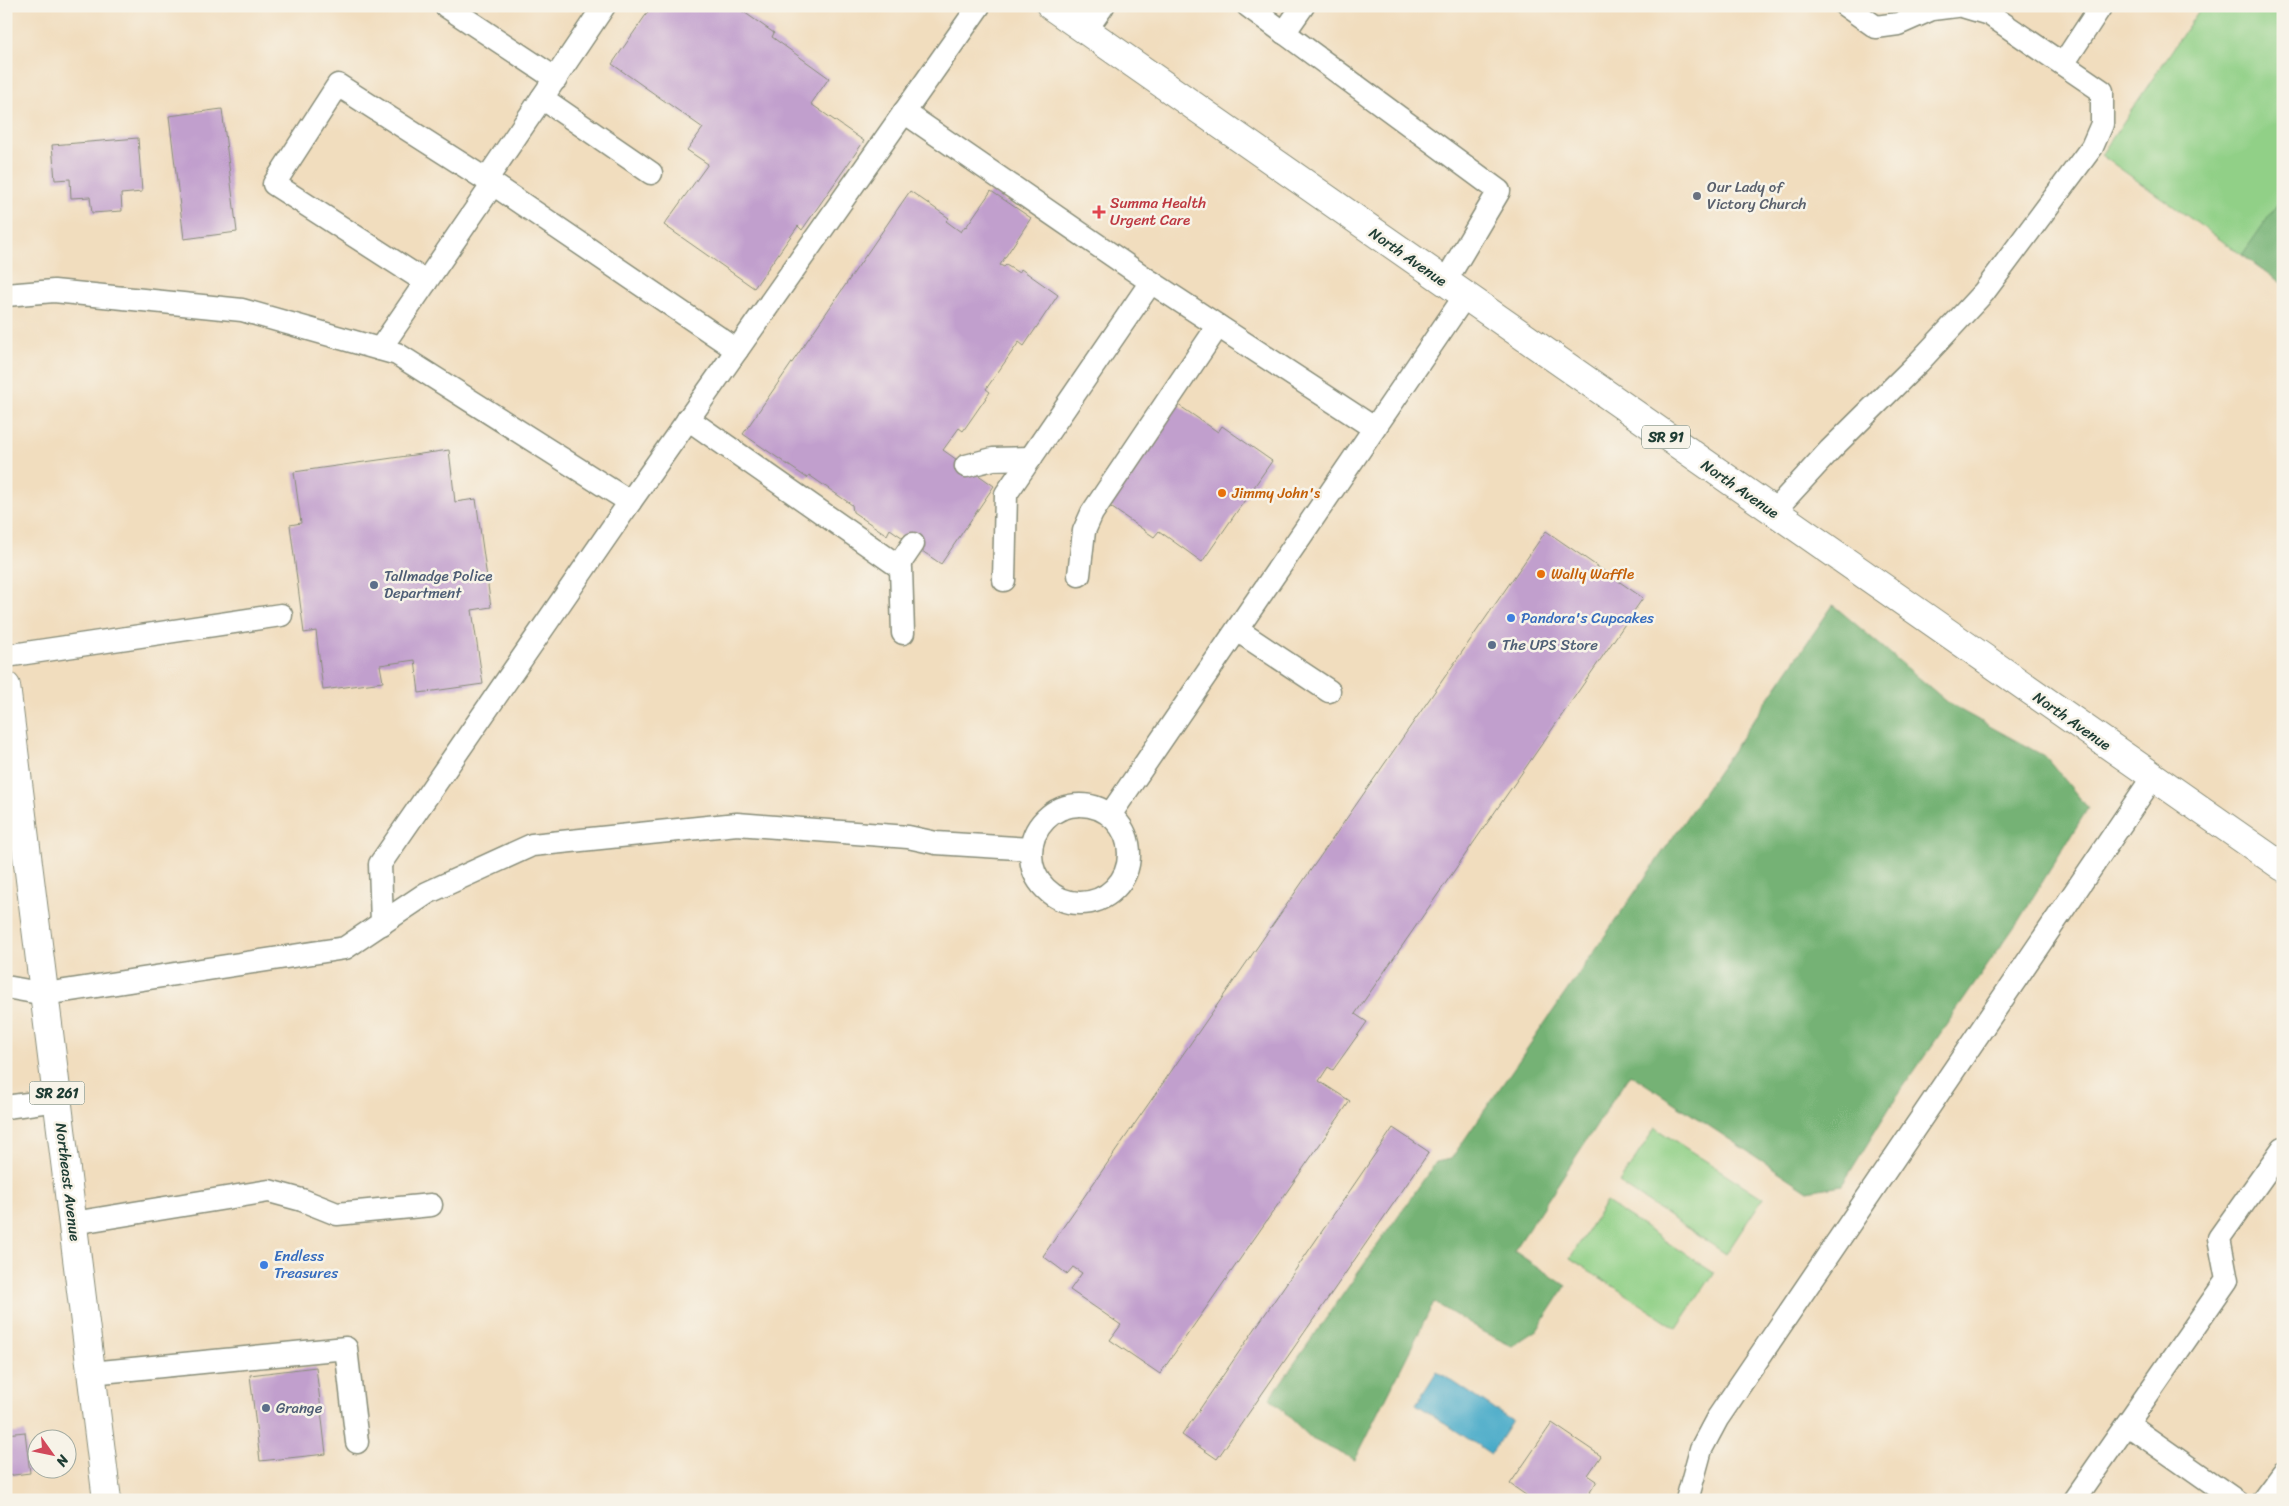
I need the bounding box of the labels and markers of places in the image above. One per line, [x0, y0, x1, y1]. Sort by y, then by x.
place label: Our Lady of Victory Church [1707, 174, 1806, 217]
place label: Summa Health Urgent Care [1110, 190, 1206, 233]
marker: Our Lady of Victory Church [1691, 190, 1703, 202]
marker: Summa Health Urgent Care [1092, 205, 1106, 219]
place label: Jimmy John's [1231, 480, 1321, 506]
marker: Jimmy John's [1216, 487, 1228, 499]
place label: Wally Waffle [1551, 561, 1634, 587]
place label: Tallmadge Police Department [384, 563, 493, 606]
marker: Wally Waffle [1535, 568, 1547, 580]
marker: Tallmadge Police Department [368, 579, 380, 591]
place label: Pandora's Cupcakes [1521, 605, 1654, 631]
marker: Pandora's Cupcakes [1505, 612, 1517, 624]
place label: The UPS Store [1502, 632, 1598, 658]
marker: The UPS Store [1486, 639, 1498, 651]
place label: Endless Treasures [274, 1243, 338, 1286]
marker: Endless Treasures [258, 1259, 270, 1271]
place label: Grange [276, 1395, 323, 1421]
marker: Grange [260, 1402, 272, 1414]

